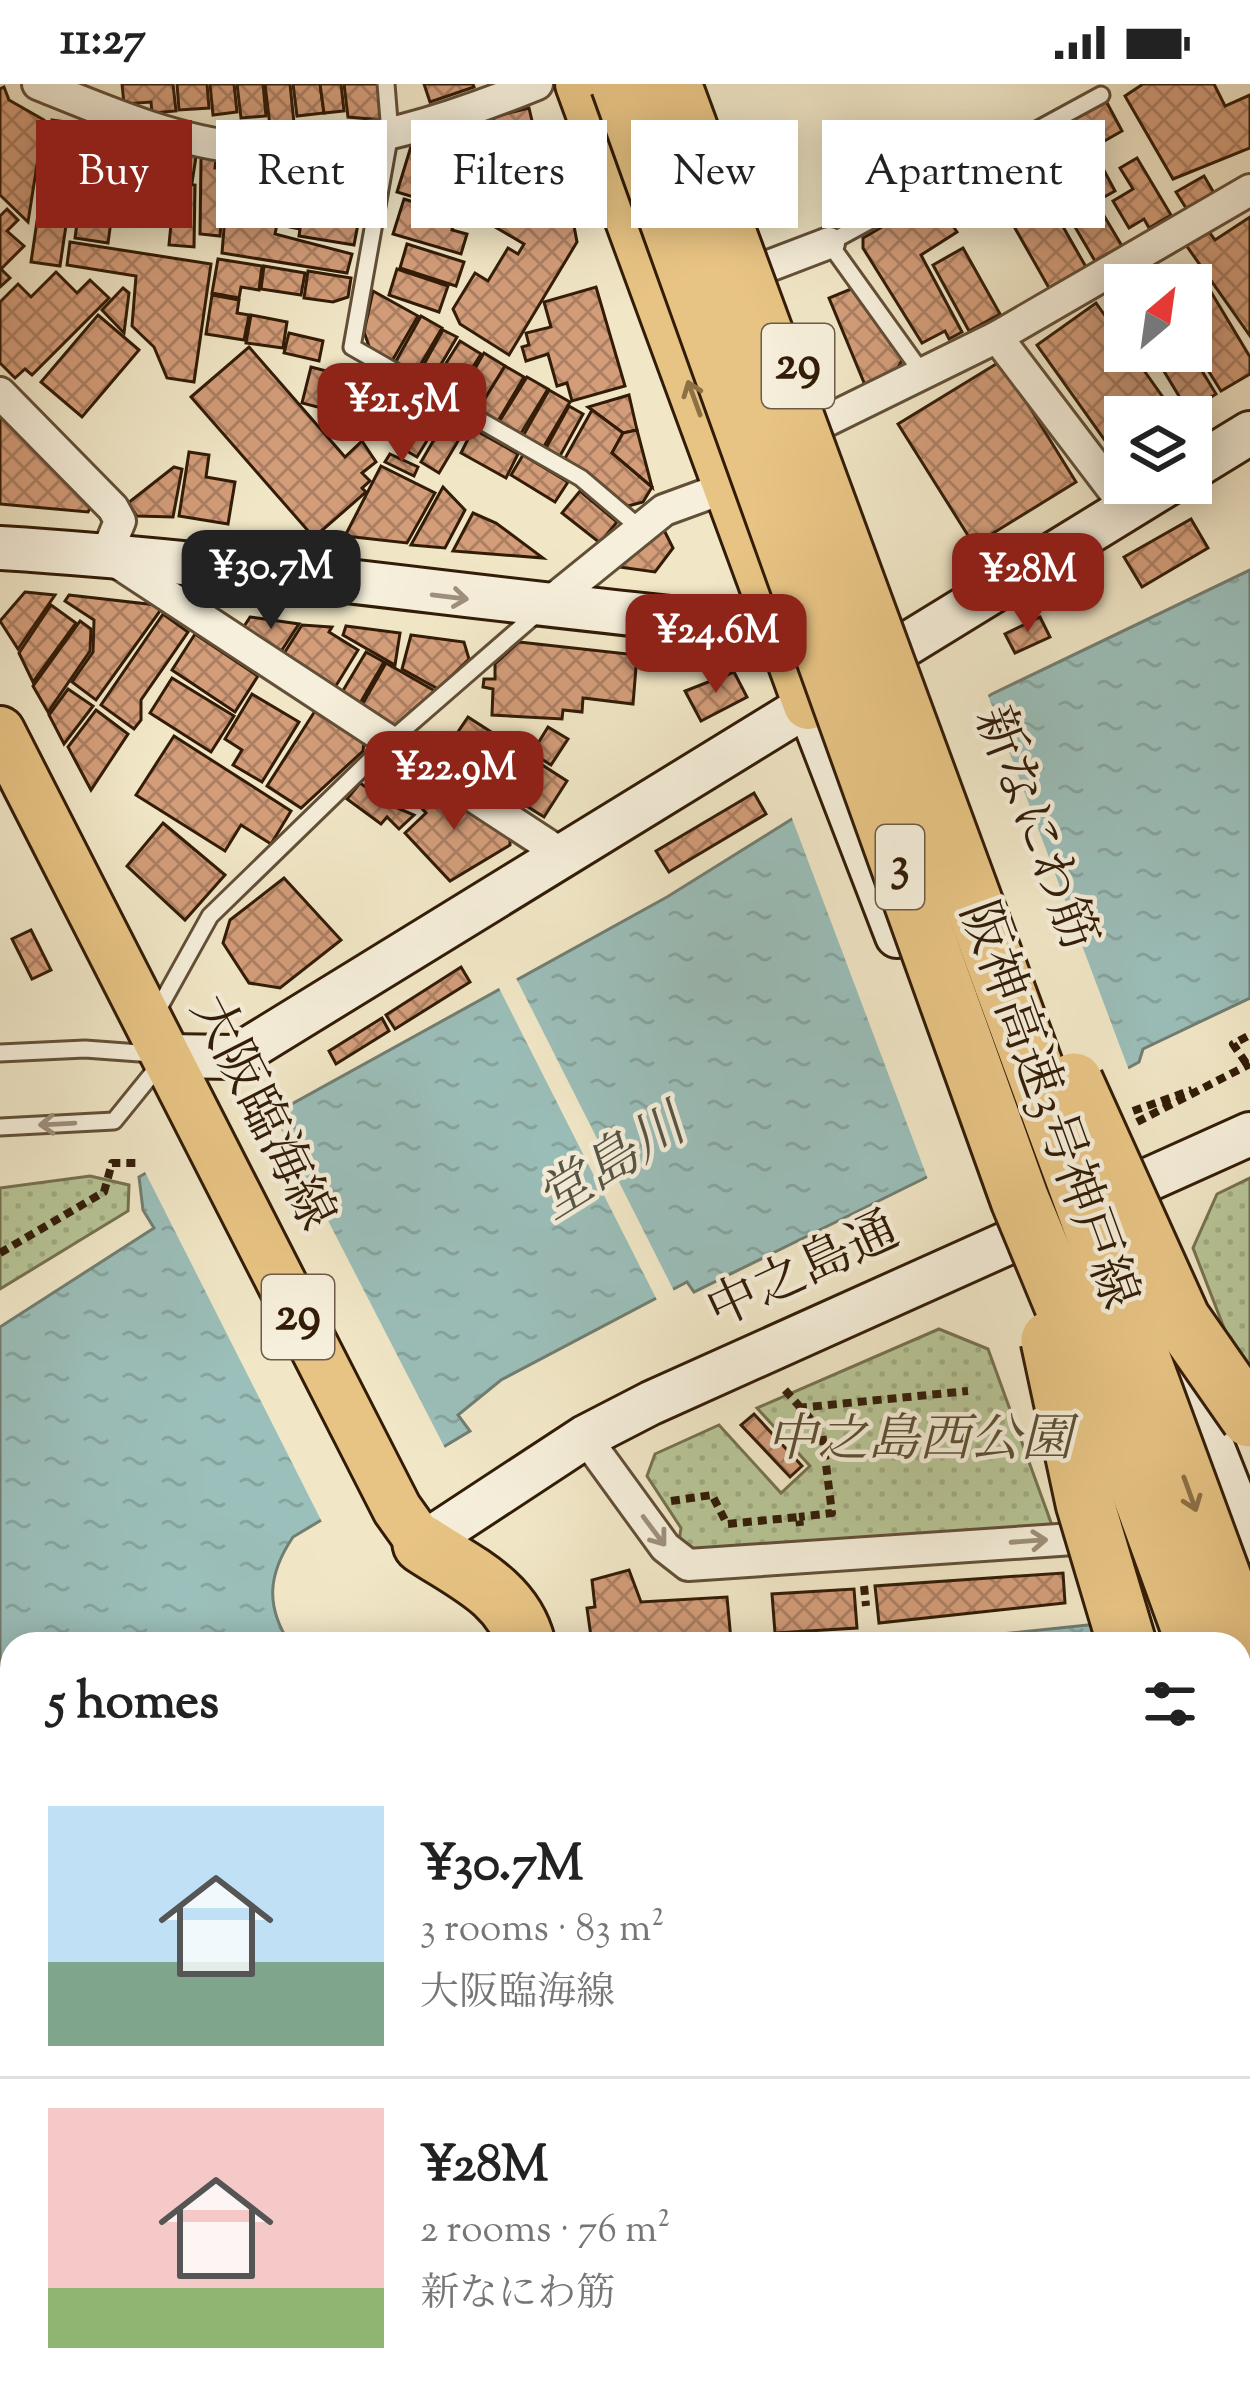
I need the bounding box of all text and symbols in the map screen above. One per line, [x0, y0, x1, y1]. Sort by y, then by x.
text: 11:27 [60, 10, 146, 75]
chip: Buy [36, 120, 192, 228]
chip: Rent [216, 120, 387, 228]
chip: Filters [411, 120, 607, 228]
chip: New [631, 120, 798, 228]
chip: Apartment [822, 120, 1105, 228]
north arrow [1104, 264, 1212, 372]
map controls [1104, 264, 1212, 504]
road number: 29 [762, 324, 834, 408]
pin: ¥21.5M [304, 363, 500, 465]
text: ¥21.5M [344, 374, 460, 430]
one-way arrow [682, 380, 704, 417]
button: layers [1104, 396, 1212, 504]
pin: ¥30.7M [173, 530, 369, 632]
pin: ¥28M [957, 533, 1099, 635]
text: ¥30.7M [209, 541, 333, 597]
text: ¥28M [979, 544, 1077, 600]
one-way arrow [430, 586, 469, 609]
pin: ¥24.6M [618, 594, 814, 696]
text: ¥24.6M [653, 605, 779, 661]
street label: 新なにわ筋 [953, 697, 1113, 961]
pin: ¥22.9M [356, 731, 552, 833]
text: ¥22.9M [391, 742, 517, 798]
road number: 3 [876, 825, 924, 909]
street label: 阪神高速3号神戸線 [938, 892, 1154, 1320]
street label: 大阪臨海線 [170, 984, 350, 1244]
water label: 堂島川 [524, 1087, 707, 1242]
one-way arrow [38, 1113, 77, 1136]
street label: 中之島通 [696, 1197, 912, 1349]
road number: 29 [262, 1275, 334, 1359]
park label: 中之島西公園 [766, 1406, 1079, 1479]
one-way arrow [1181, 1475, 1203, 1512]
one-way arrow [641, 1514, 667, 1547]
one-way arrow [1008, 1530, 1047, 1553]
text: 5 homes [48, 1668, 219, 1741]
icon: filters [1137, 1671, 1203, 1737]
text: ¥30.7M [420, 1830, 583, 1903]
icon: home [144, 1854, 288, 1998]
text: 3 rooms · 83 m² [420, 1903, 664, 1959]
text: 大阪臨海線 [420, 1967, 615, 2023]
text: ¥28M [420, 2131, 548, 2204]
icon: home [144, 2156, 288, 2300]
text: 2 rooms · 76 m² [420, 2204, 671, 2260]
text: 新なにわ筋 [420, 2268, 615, 2324]

